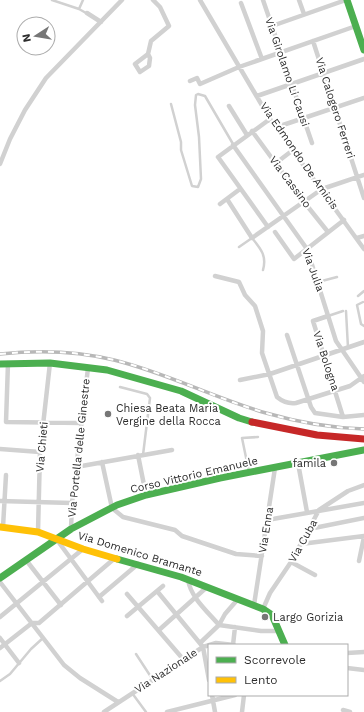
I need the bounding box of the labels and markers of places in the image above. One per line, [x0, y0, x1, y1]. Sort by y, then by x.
place label: Chiesa Beata Maria Vergine della Rocca [116, 402, 221, 428]
marker: Chiesa Beata Maria Vergine della Rocca [103, 409, 113, 419]
place label: famila [293, 457, 326, 470]
marker: famila [329, 458, 339, 468]
place label: Largo Gorizia [273, 611, 343, 624]
marker: Largo Gorizia [260, 612, 270, 622]

